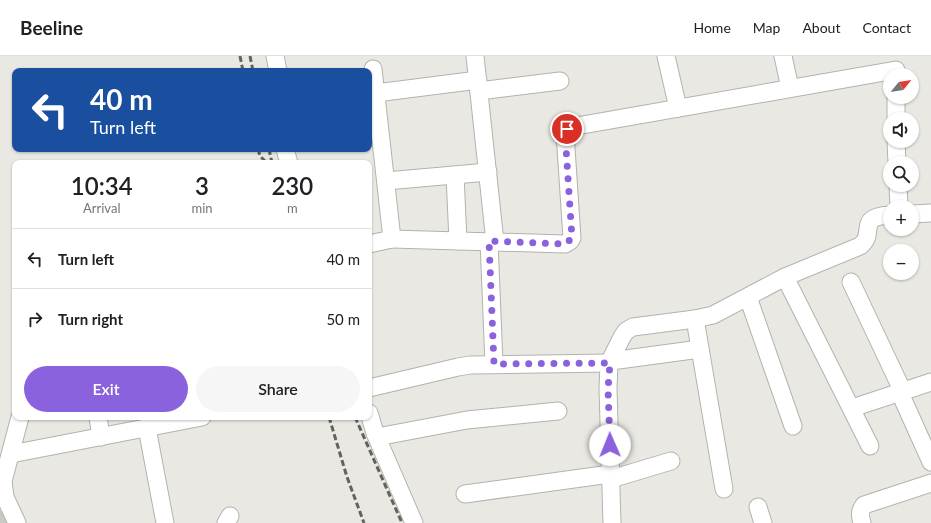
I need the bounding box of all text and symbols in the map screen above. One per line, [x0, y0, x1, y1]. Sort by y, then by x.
text: Beeline [20, 16, 83, 39]
text: Home [693, 19, 731, 36]
text: Map [753, 19, 780, 36]
text: About [802, 19, 840, 36]
text: Contact [862, 19, 911, 36]
north arrow [883, 68, 919, 104]
map controls [883, 68, 919, 280]
text: 40 m [90, 82, 153, 116]
icon: left [24, 84, 76, 136]
pin [550, 112, 584, 146]
button: sound [883, 112, 919, 148]
text: Turn left [90, 116, 156, 138]
icon: arrive [556, 118, 578, 140]
button: search [883, 156, 919, 192]
text: 10:34 [71, 171, 133, 200]
text: 3 [195, 171, 209, 200]
text: 230 [271, 171, 313, 200]
text: Arrival [83, 200, 120, 216]
text: min [191, 200, 213, 216]
text: m [287, 200, 298, 216]
button: + [883, 200, 919, 236]
button: − [883, 244, 919, 280]
icon: left [24, 248, 46, 270]
text: Turn left [58, 250, 114, 268]
text: 40 m [326, 250, 360, 268]
icon: right [24, 308, 46, 330]
text: Turn right [58, 310, 123, 328]
text: 50 m [326, 310, 360, 328]
button: Exit [24, 366, 188, 412]
button: Share [196, 366, 360, 412]
position arrow [589, 424, 631, 466]

